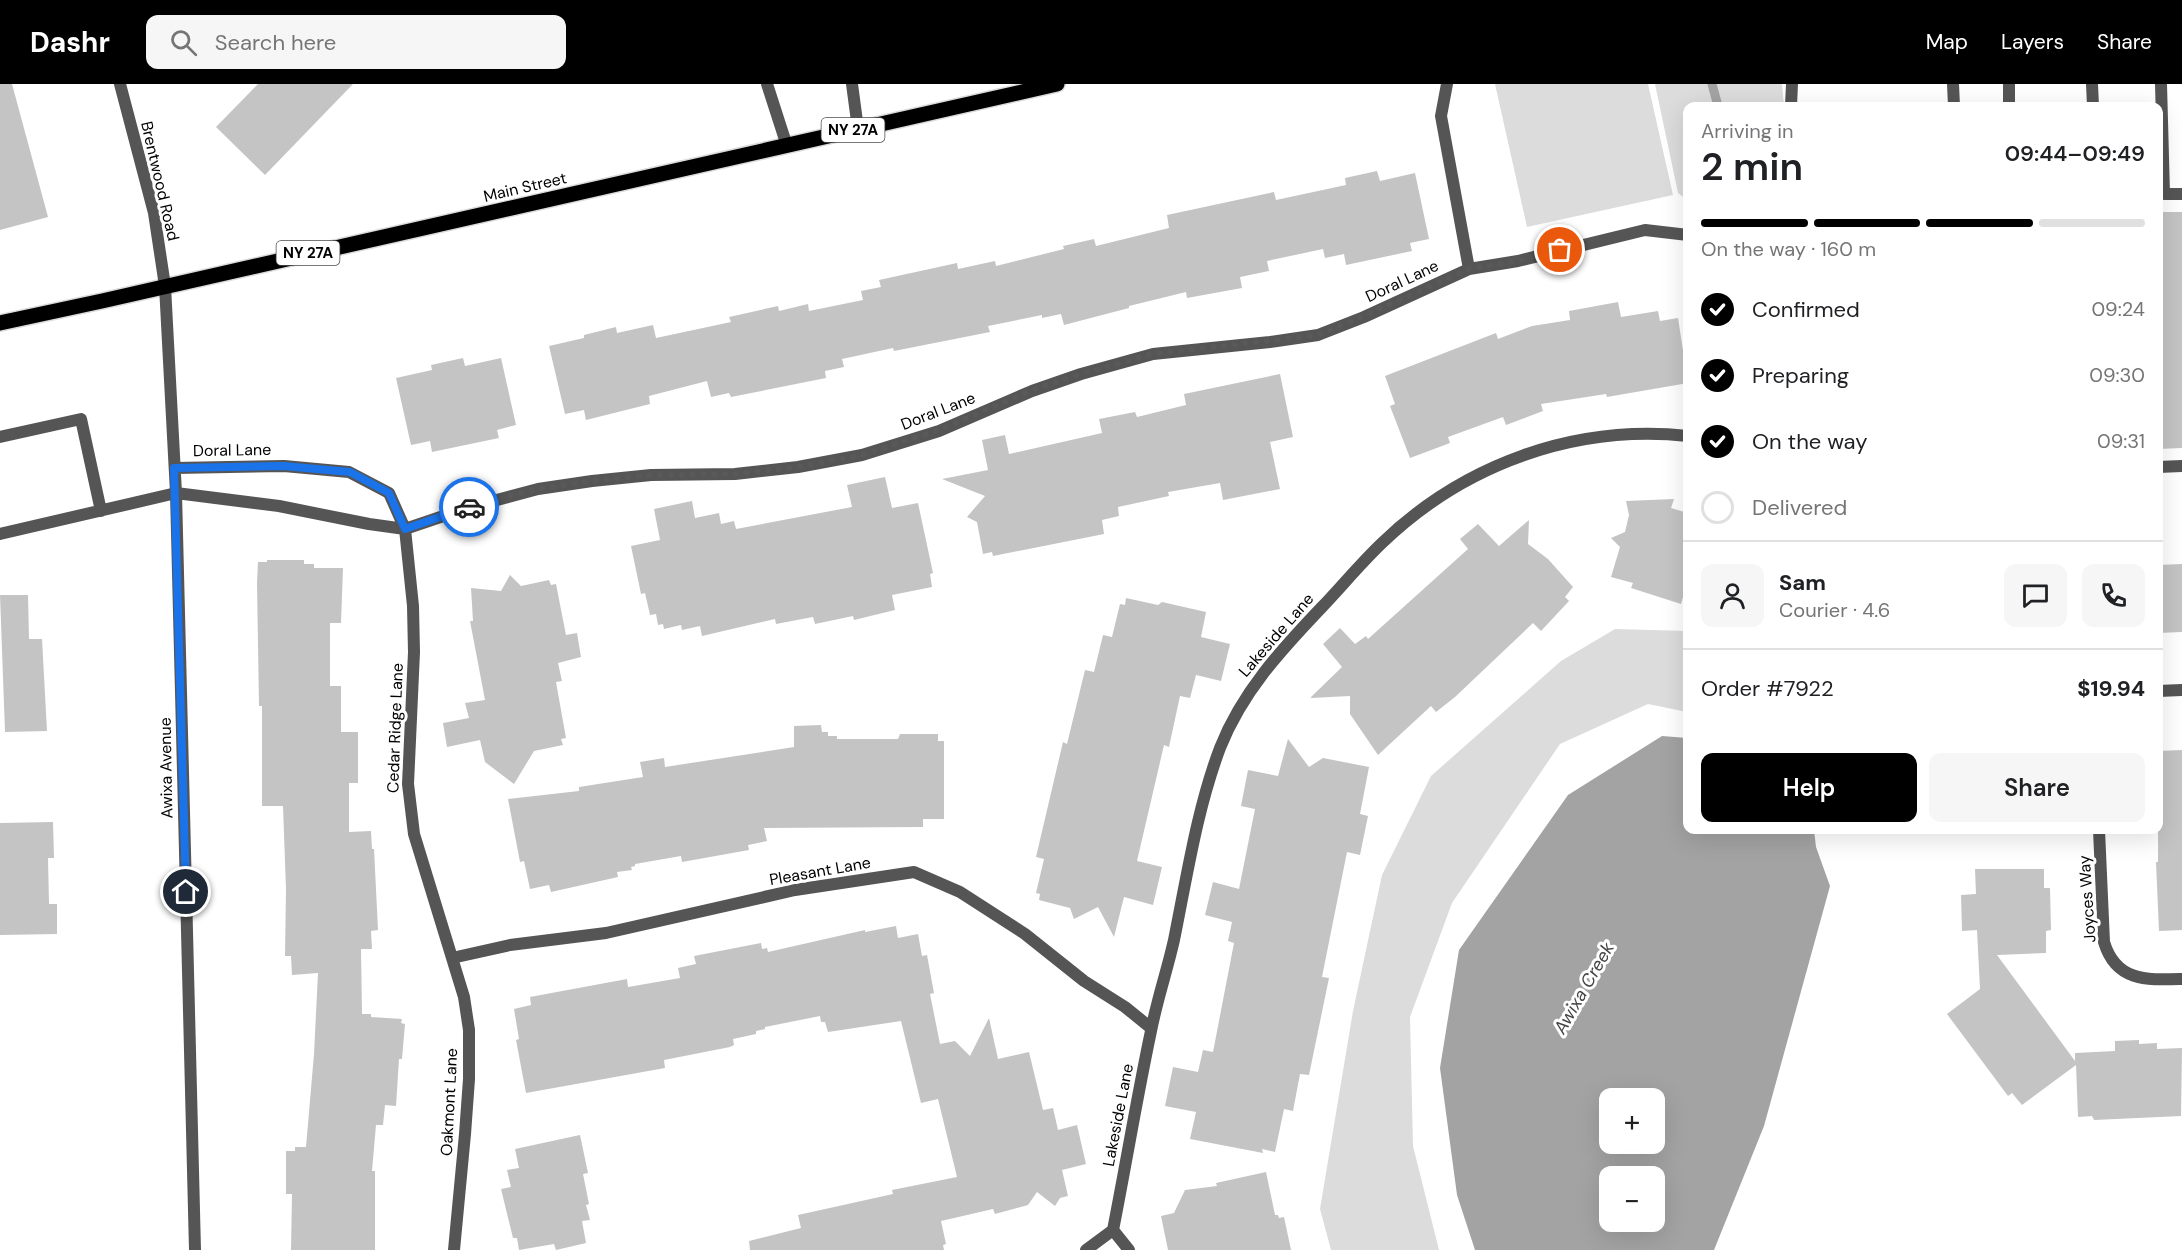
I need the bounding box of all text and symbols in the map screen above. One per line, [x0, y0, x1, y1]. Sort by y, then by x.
search box [146, 15, 566, 69]
text: Dashr [30, 24, 110, 61]
icon: search [167, 26, 200, 59]
text: Search here [215, 28, 336, 57]
text: Map [1926, 28, 1968, 56]
text: Layers [2001, 28, 2064, 56]
text: Share [2097, 28, 2152, 56]
road number: NY 27A [822, 118, 884, 142]
text: Arriving in [1701, 118, 1793, 144]
street label: Brentwood Road [136, 119, 184, 243]
text: 09:44–09:49 [2005, 139, 2145, 168]
text: 2 min [1701, 141, 1803, 192]
street label: Main Street [481, 167, 569, 207]
pin [1534, 224, 1585, 275]
icon: bag [1543, 233, 1576, 266]
text: On the way · 160 m [1701, 236, 1876, 262]
road number: NY 27A [276, 241, 340, 265]
street label: Doral Lane [1362, 255, 1442, 307]
icon: check [1701, 293, 1734, 326]
text: Confirmed [1752, 295, 1860, 324]
text: 09:24 [2091, 296, 2145, 322]
icon: check [1701, 359, 1734, 392]
text: Preparing [1752, 361, 1849, 390]
text: 09:30 [2089, 362, 2145, 388]
street label: Doral Lane [898, 387, 978, 435]
icon: check [1701, 425, 1734, 458]
text: On the way [1752, 427, 1867, 456]
text: 09:31 [2097, 428, 2145, 454]
street label: Doral Lane [193, 439, 271, 461]
courier [439, 477, 499, 537]
icon: car [453, 491, 486, 524]
text: Delivered [1752, 493, 1847, 522]
button: person [1701, 564, 1764, 627]
button: chat [2004, 564, 2067, 627]
button: phone [2082, 564, 2145, 627]
text: Sam [1779, 568, 1826, 597]
street label: Lakeside Lane [1234, 589, 1318, 681]
text: Courier · 4.6 [1779, 597, 1890, 623]
street label: Cedar Ridge Lane [382, 663, 408, 793]
text: Order #7922 [1701, 674, 1834, 703]
text: $19.94 [2077, 674, 2145, 703]
street label: Awixa Avenue [155, 717, 177, 819]
button: Help [1701, 753, 1917, 822]
button: Share [1929, 753, 2145, 822]
street label: Pleasant Lane [768, 852, 872, 890]
street label: Joyces Way [2073, 854, 2101, 943]
pin [160, 866, 211, 917]
icon: home [169, 875, 202, 908]
water label: Awixa Creek [1548, 937, 1620, 1039]
street label: Oakmont Lane [436, 1048, 462, 1156]
street label: Lakeside Lane [1098, 1062, 1138, 1168]
map controls [1599, 1088, 1665, 1232]
button: + [1599, 1088, 1665, 1154]
button: − [1599, 1166, 1665, 1232]

